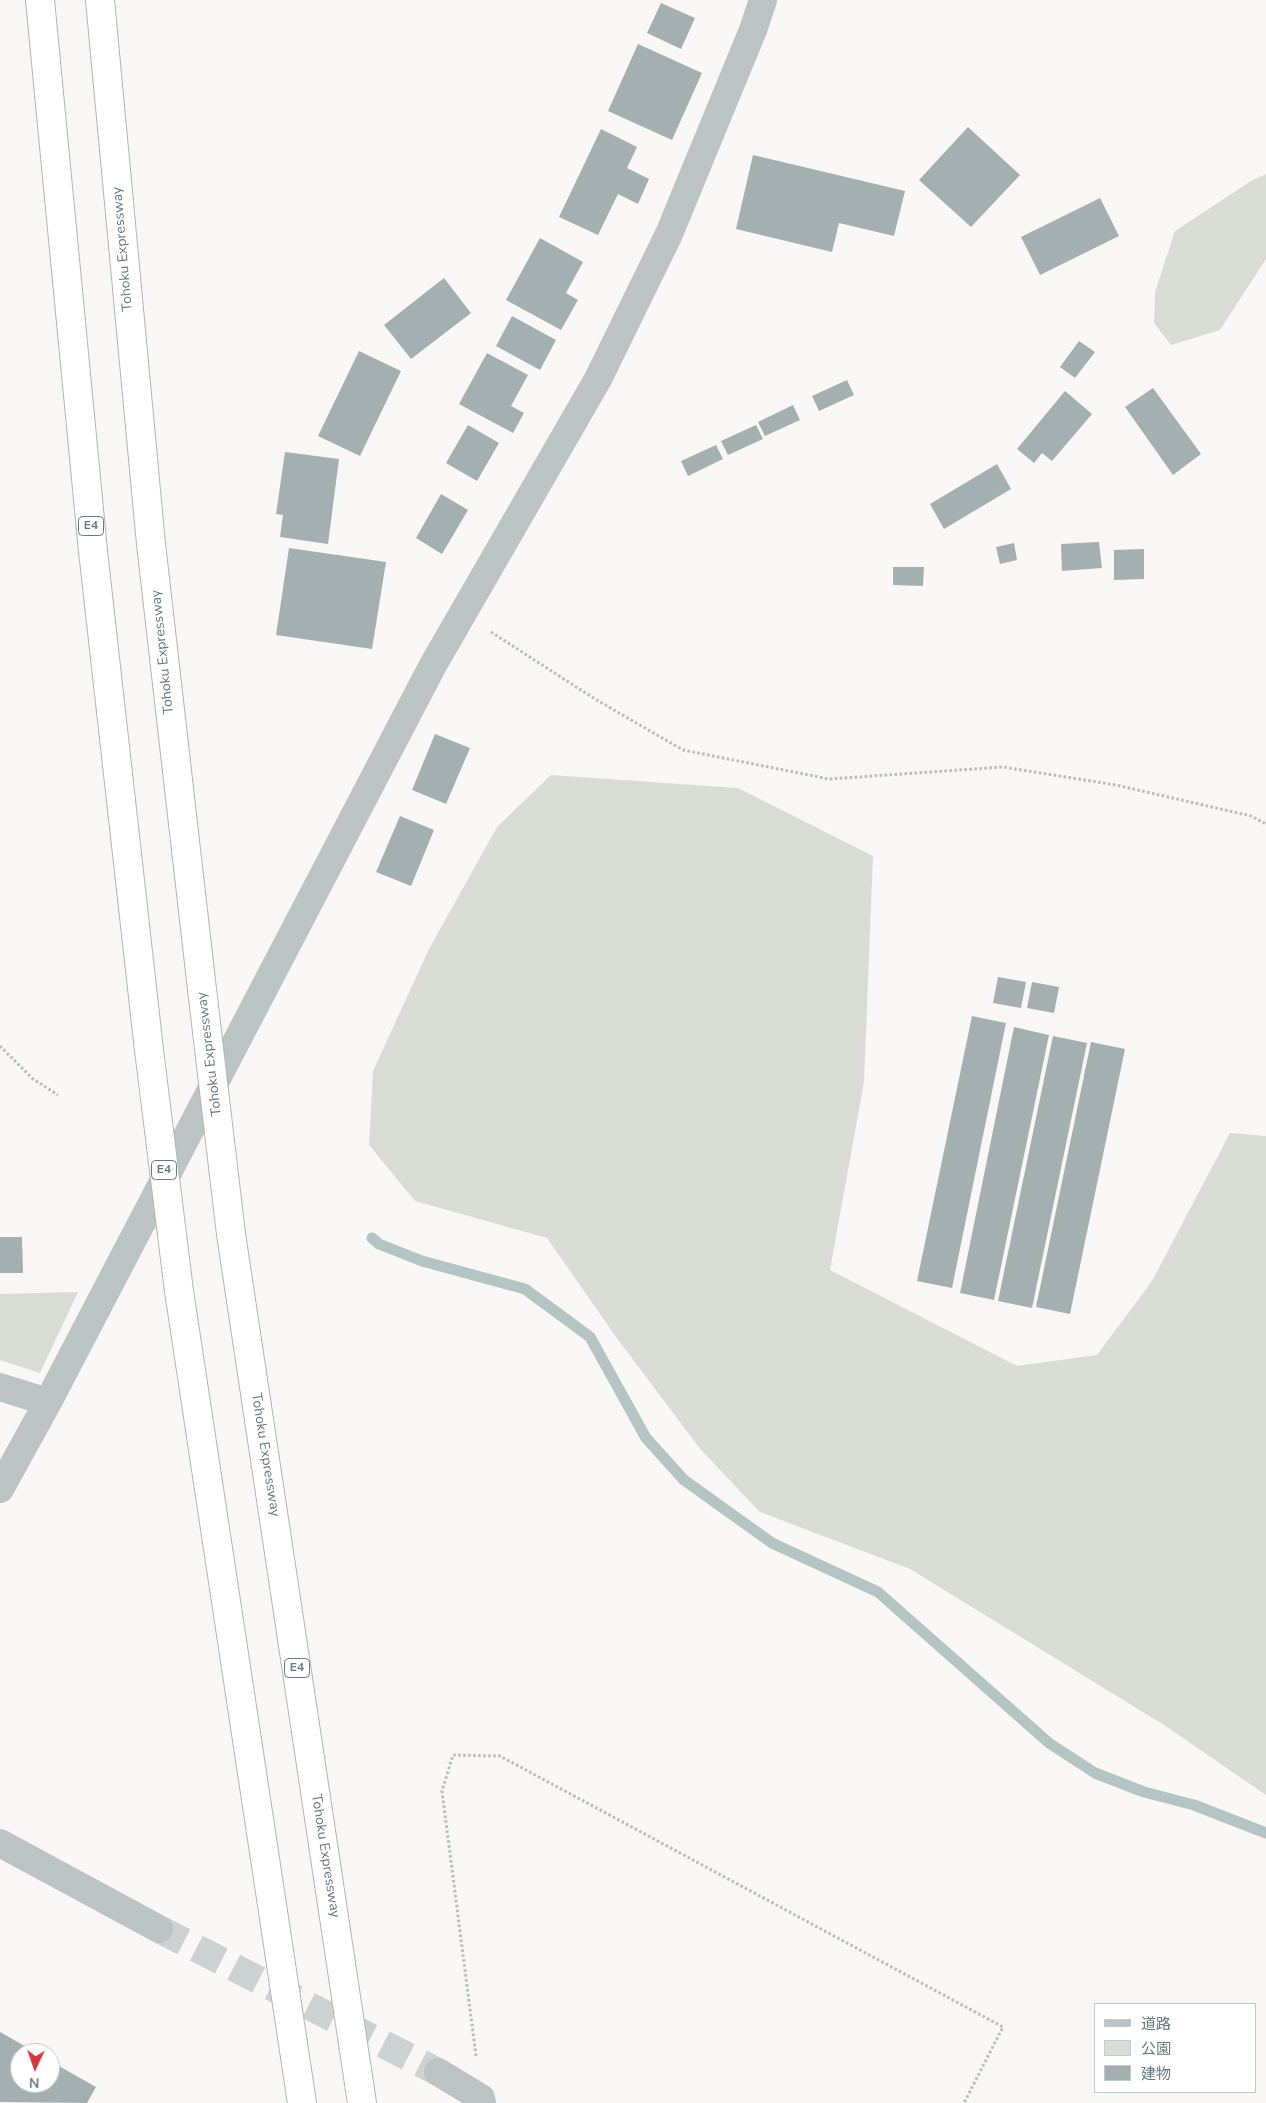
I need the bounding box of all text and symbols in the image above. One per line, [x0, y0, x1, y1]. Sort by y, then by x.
street label: Tohoku Expressway [109, 186, 137, 312]
road number: E4 [78, 516, 104, 536]
street label: Tohoku Expressway [148, 589, 178, 715]
street label: Tohoku Expressway [194, 991, 226, 1117]
road number: E4 [152, 1160, 176, 1180]
street label: Tohoku Expressway [247, 1392, 283, 1518]
road number: E4 [284, 1659, 310, 1678]
street label: Tohoku Expressway [307, 1793, 343, 1919]
legend [1094, 2003, 1256, 2093]
text: 道路 [1141, 2014, 1171, 2034]
text: 公園 [1141, 2039, 1171, 2059]
north arrow [10, 2043, 60, 2093]
text: 建物 [1141, 2064, 1171, 2084]
text: N [29, 2073, 40, 2092]

